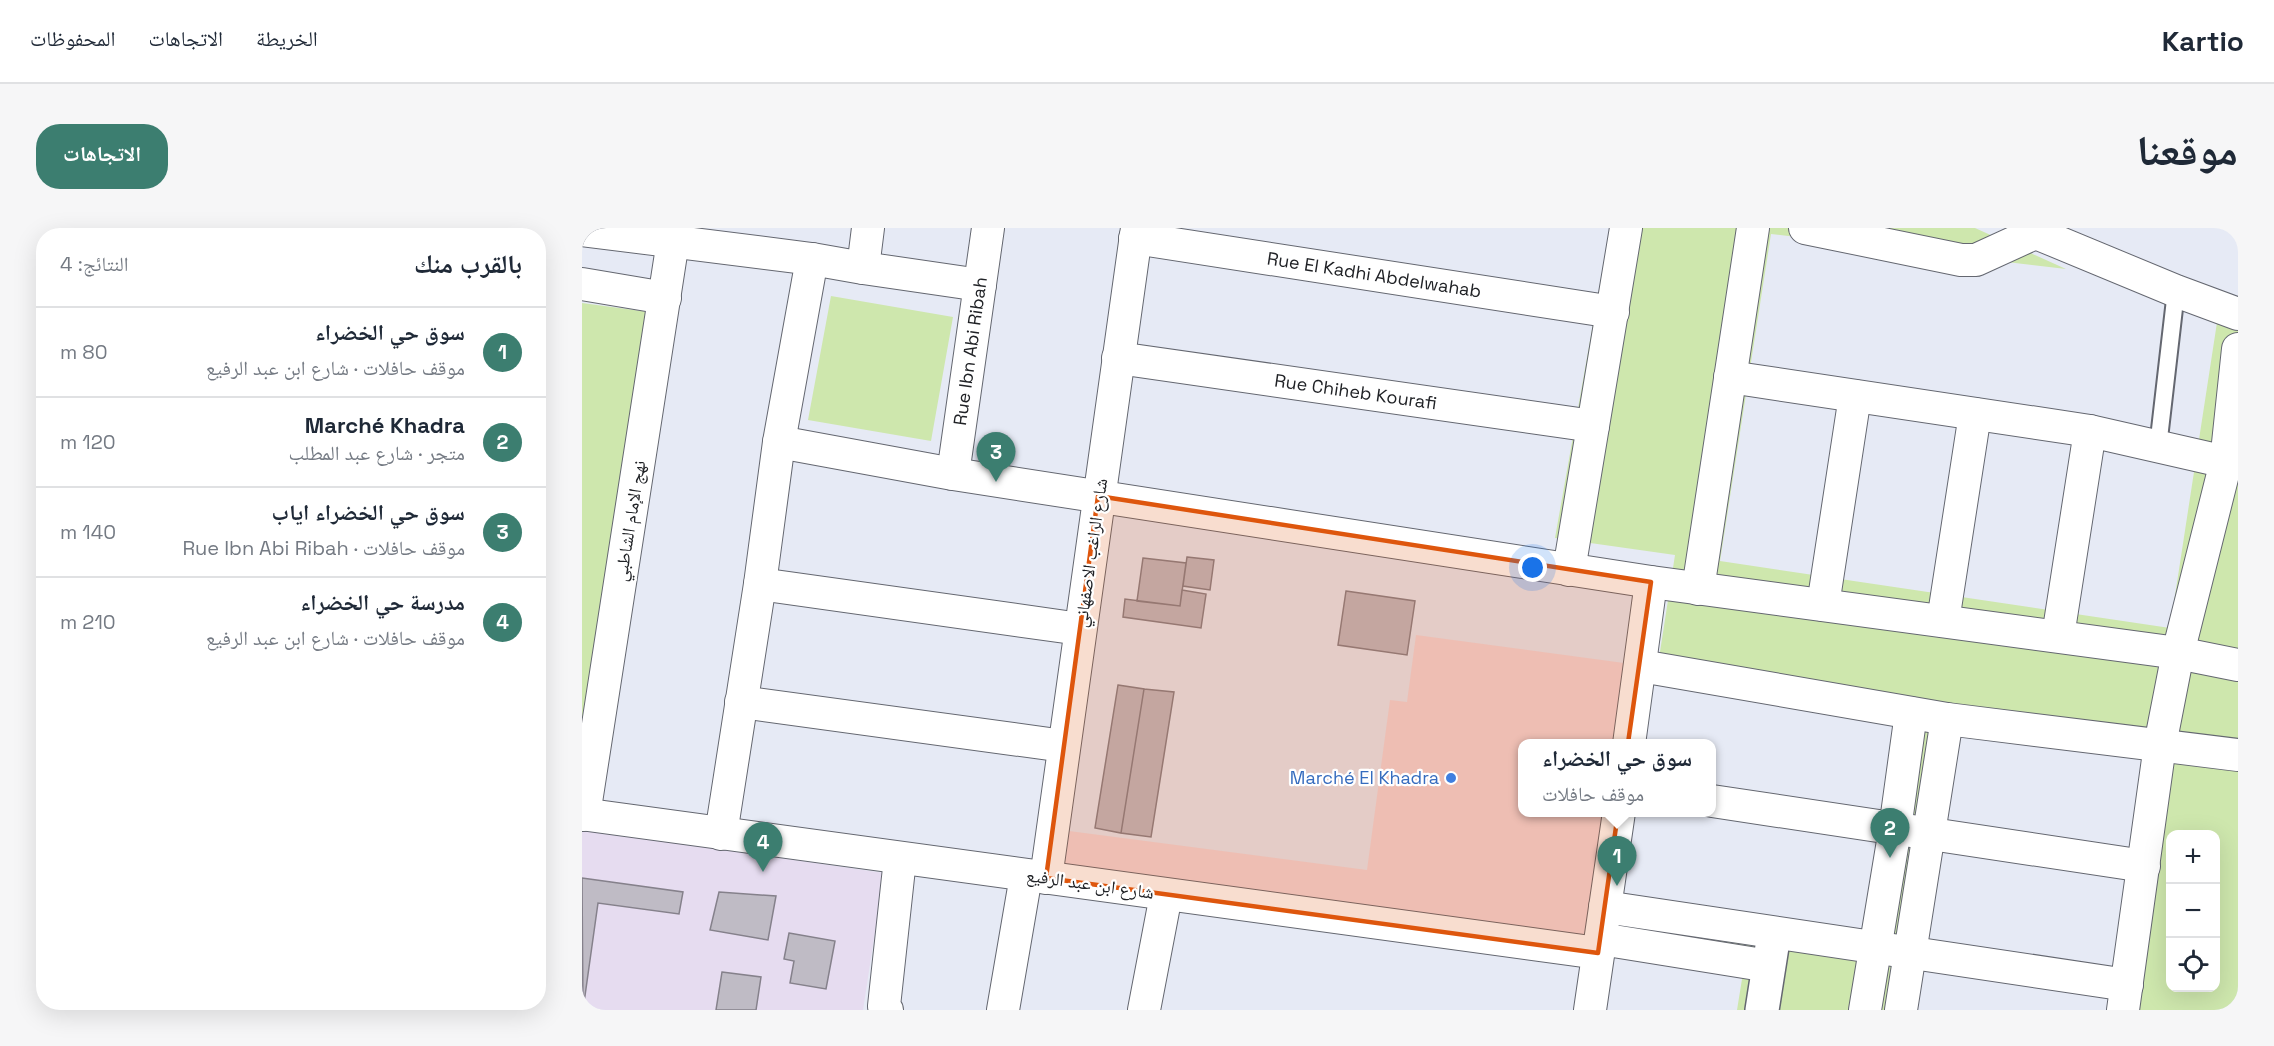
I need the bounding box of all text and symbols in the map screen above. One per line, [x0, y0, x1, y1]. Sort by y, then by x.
text: Kartio [2162, 23, 2244, 59]
text: المحفوظات [30, 25, 115, 52]
text: الاتجاهات [148, 25, 223, 52]
text: الخريطة [256, 25, 318, 52]
button: الاتجاهات [36, 124, 168, 189]
text: موقعنا [2137, 124, 2238, 177]
text: بالقرب منك [414, 247, 522, 281]
street label: Rue El Kadhi Abdelwahab [1265, 247, 1483, 302]
text: النتائج: 4 [60, 251, 129, 277]
street label: Rue Ibn Abi Ribah [948, 275, 992, 427]
text: سوق حي الخضراء [315, 318, 465, 346]
text: 80 m [60, 339, 108, 365]
text: 1 [498, 339, 507, 365]
text: موقف حافلات · شارع ابن عبد الرفيع [206, 355, 465, 381]
street label: Rue Chiheb Kourafi [1273, 369, 1438, 414]
text: Marché Khadra [305, 411, 465, 439]
text: 120 m [60, 429, 116, 455]
text: 2 [497, 429, 508, 455]
pin: 3 [976, 432, 1016, 482]
text: متجر · شارع عبد المطلب [288, 440, 465, 466]
street label: نهج الإمام الشاطبي [609, 459, 654, 584]
street label: شارع الراغب الاصفهاني [1069, 477, 1116, 629]
text: سوق حي الخضراء اياب [271, 498, 465, 526]
text: 140 m [60, 519, 116, 545]
text: 3 [496, 519, 509, 545]
text: موقف حافلات · Rue Ibn Abi Ribah [182, 535, 465, 561]
your location [1518, 553, 1547, 582]
text: مدرسة حي الخضراء [300, 588, 465, 616]
text: 210 m [60, 609, 116, 635]
text: 4 [496, 609, 509, 635]
text: موقف حافلات · شارع ابن عبد الرفيع [206, 625, 465, 651]
popup [1518, 739, 1716, 817]
text: سوق حي الخضراء [1542, 744, 1692, 772]
place label: Marché El Khadra [1290, 766, 1439, 789]
marker: Marché El Khadra [1444, 771, 1458, 785]
text: موقف حافلات [1542, 781, 1644, 807]
pin: 2 [1870, 808, 1910, 858]
pin: 4 [744, 822, 783, 872]
map controls [2166, 830, 2220, 992]
button: + [2166, 830, 2220, 884]
pin: 1 [1598, 836, 1636, 886]
street label: شارع ابن عبد الرفيع [1025, 863, 1155, 905]
button: − [2166, 884, 2220, 938]
button: locate [2166, 938, 2220, 992]

